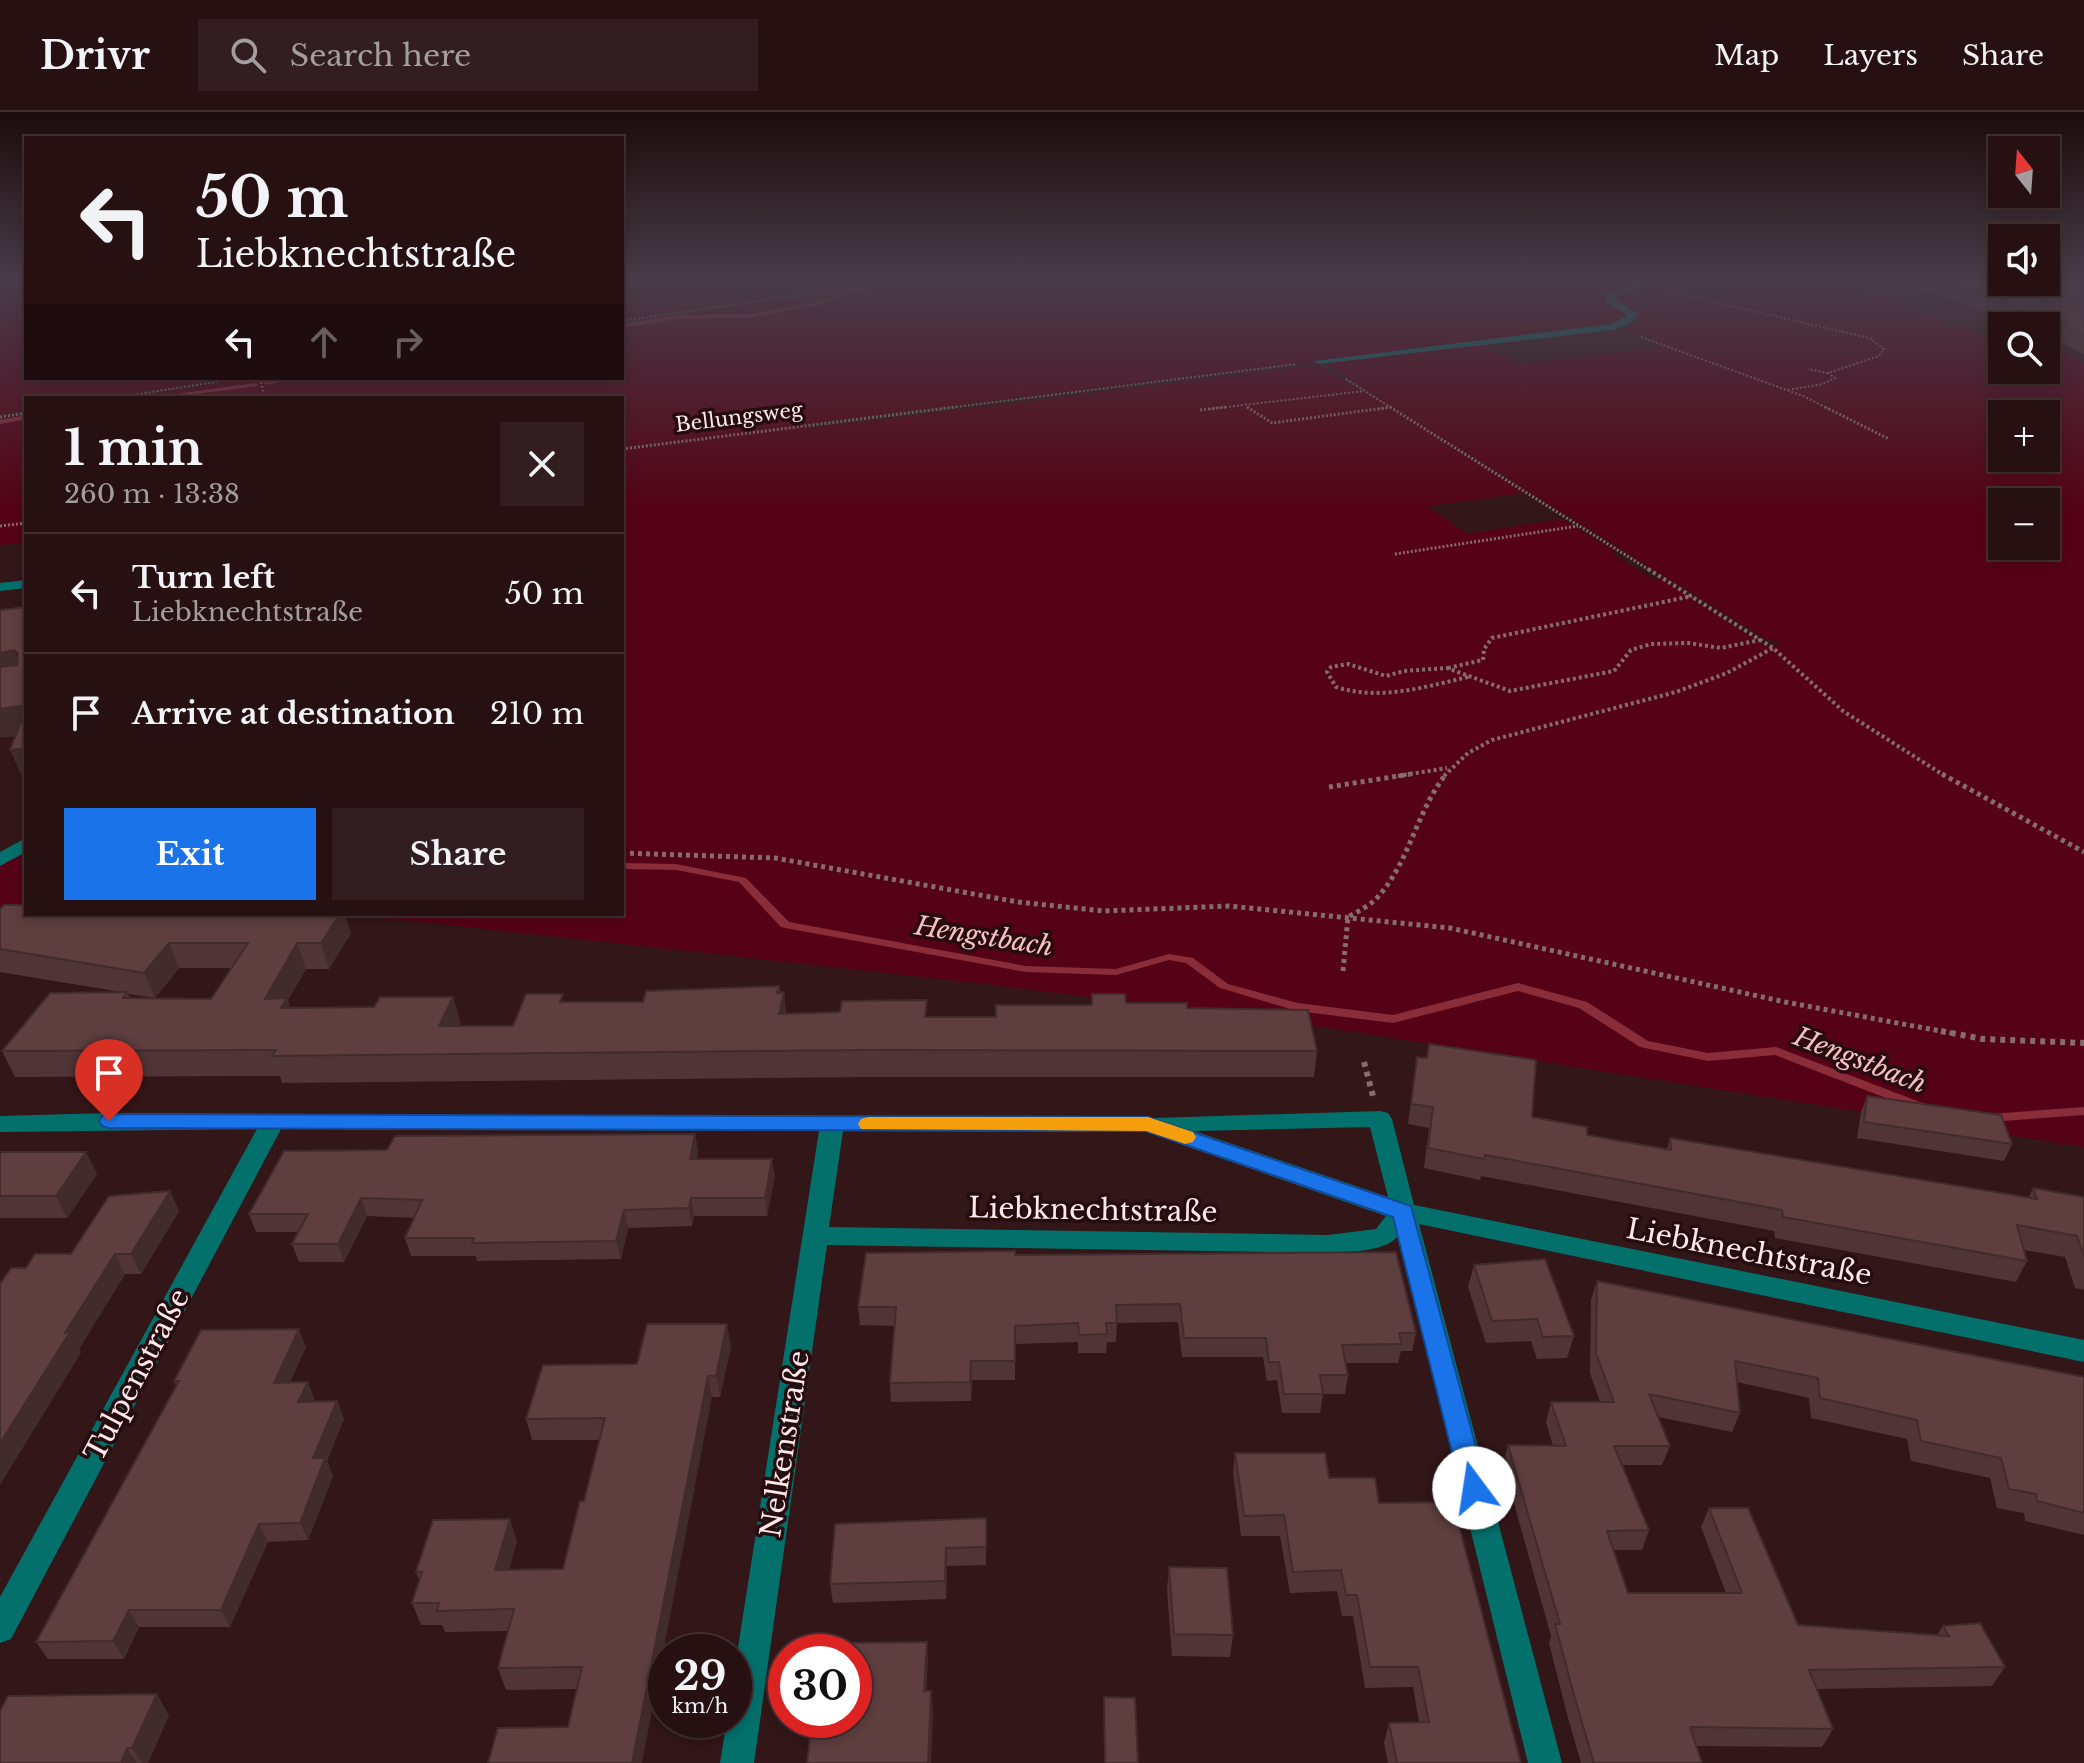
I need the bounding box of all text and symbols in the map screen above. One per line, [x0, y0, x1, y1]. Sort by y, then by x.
search box [198, 19, 758, 91]
text: Drivr [40, 32, 150, 79]
icon: search [226, 33, 270, 77]
text: Search here [290, 37, 471, 74]
text: Map [1714, 38, 1779, 73]
text: Layers [1823, 38, 1918, 73]
text: Share [1962, 38, 2044, 73]
north arrow [1988, 136, 2060, 208]
map controls [1988, 136, 2060, 560]
text: 50 m [196, 163, 348, 232]
icon: left [64, 168, 168, 272]
button: sound [1988, 224, 2060, 296]
text: Liebknechtstraße [196, 232, 516, 277]
button: search [1988, 312, 2060, 384]
icon: left [218, 320, 262, 364]
icon: ahead [302, 320, 346, 364]
icon: right [386, 320, 430, 364]
street label: Bellungsweg [674, 397, 805, 437]
button: + [1988, 400, 2060, 472]
text: 1 min [64, 418, 203, 478]
button: close [500, 422, 584, 506]
text: 260 m · 13:38 [64, 478, 240, 510]
button: − [1988, 488, 2060, 560]
text: Turn left [132, 559, 275, 596]
icon: left [64, 571, 108, 615]
text: 50 m [505, 575, 584, 612]
text: Liebknechtstraße [132, 596, 363, 628]
icon: arrive [64, 691, 108, 735]
text: Arrive at destination [132, 695, 455, 732]
text: 210 m [490, 695, 584, 732]
button: Exit [64, 808, 316, 900]
button: Share [332, 808, 584, 900]
water label: Hengstbach [912, 909, 1055, 963]
water label: Hengstbach [1788, 1020, 1931, 1100]
pin [75, 1039, 143, 1121]
icon: arrive [87, 1051, 131, 1095]
street label: Liebknechtstraße [968, 1190, 1218, 1230]
street label: Liebknechtstraße [1623, 1211, 1875, 1293]
street label: Tulpenstraße [77, 1283, 197, 1467]
street label: Nelkenstraße [753, 1348, 817, 1540]
position arrow [1432, 1446, 1516, 1530]
speed limit sign: 30 [768, 1634, 872, 1738]
text: 29 [674, 1651, 727, 1701]
text: km/h [672, 1694, 728, 1718]

